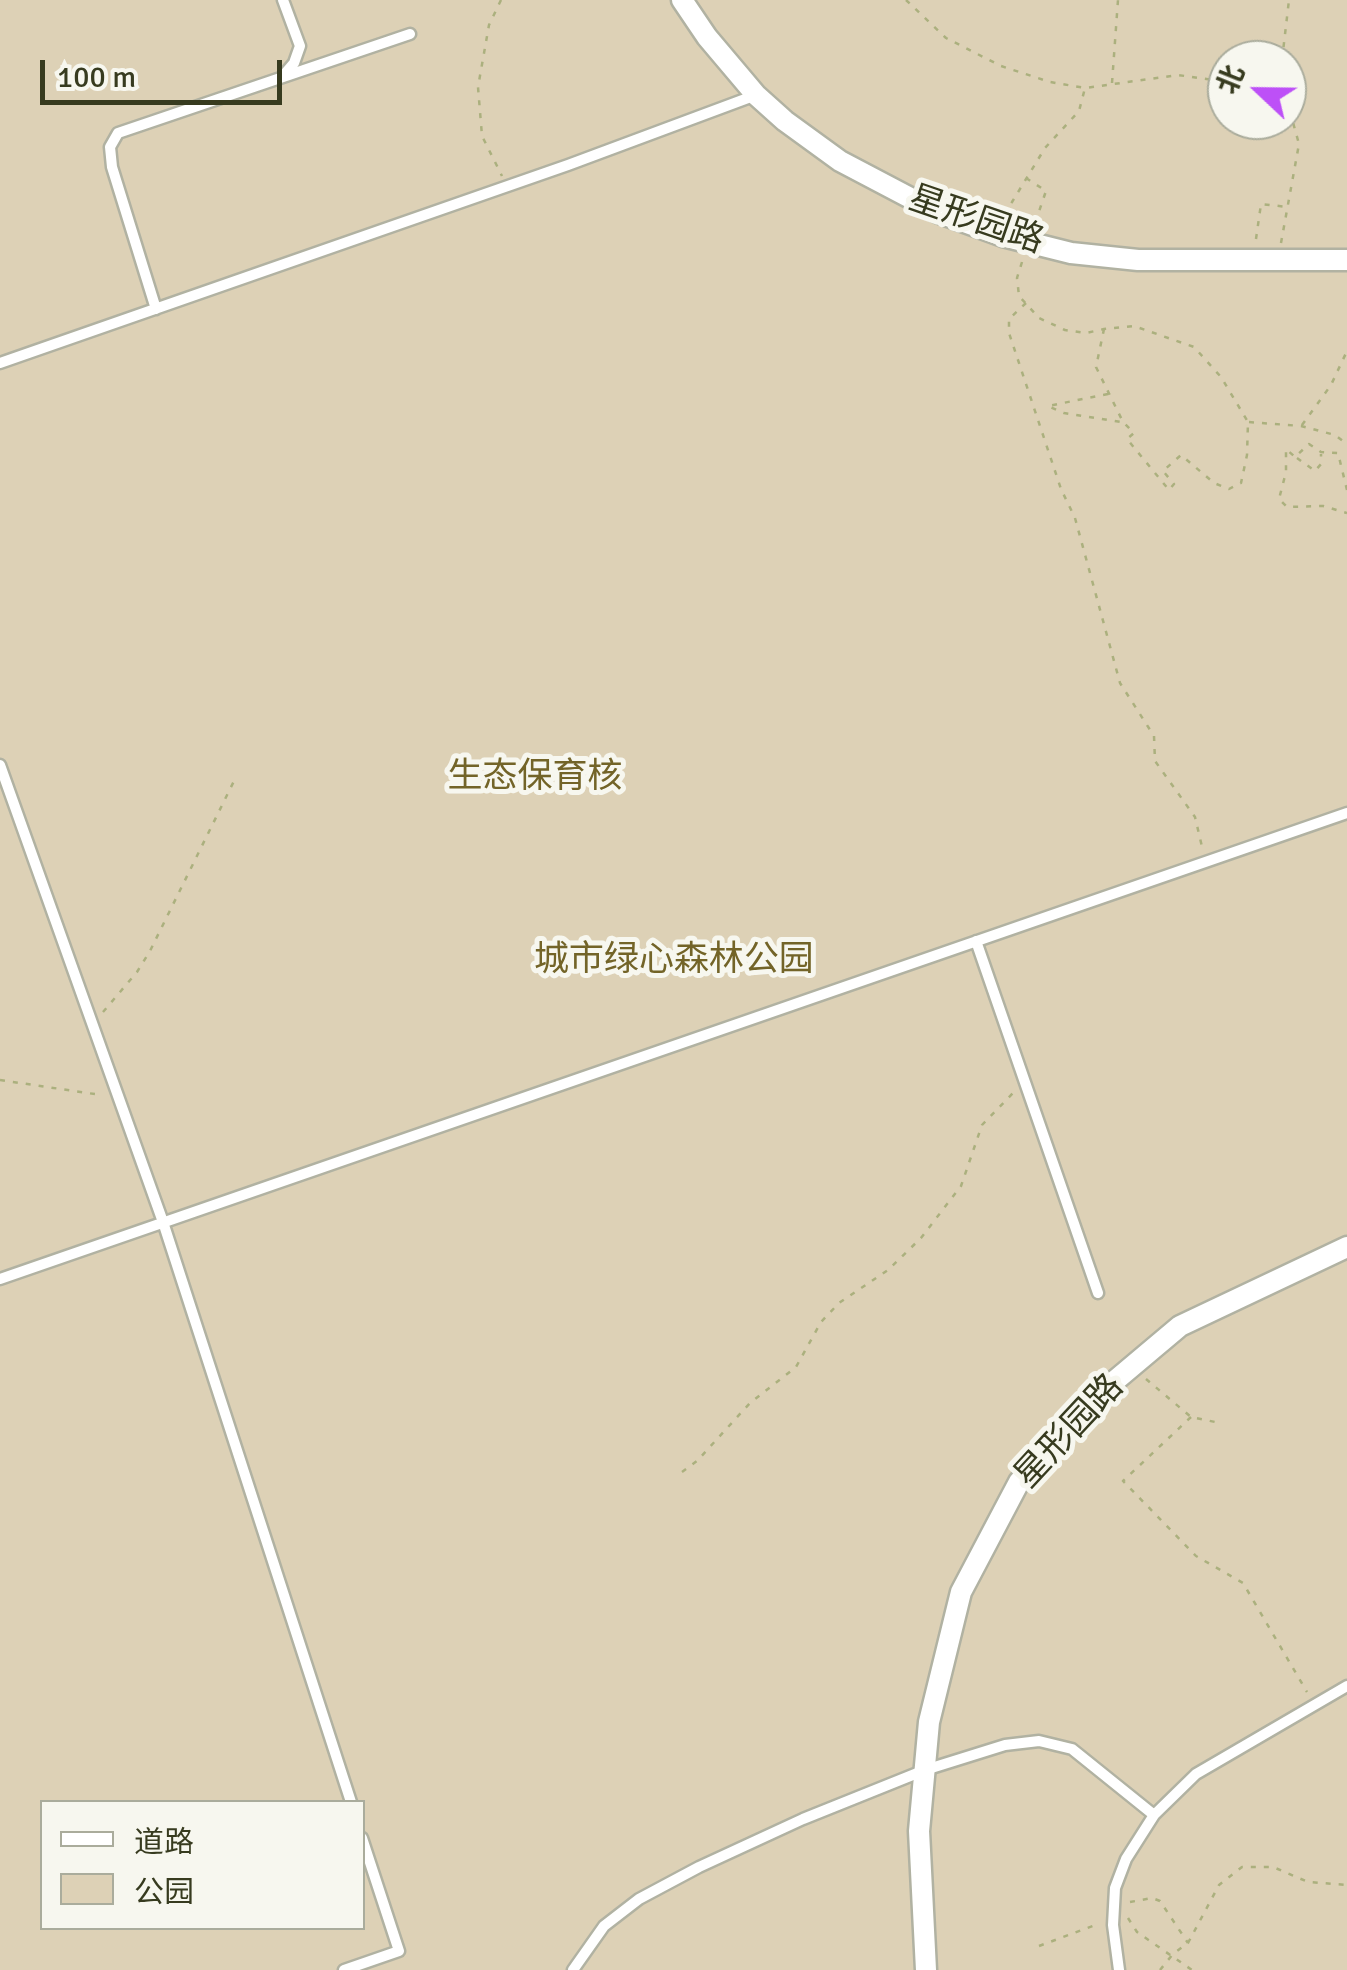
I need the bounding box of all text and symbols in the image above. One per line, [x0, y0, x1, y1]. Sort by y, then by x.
scale bar [45, 40, 288, 102]
north arrow [1207, 40, 1307, 140]
text: 100 m [57, 59, 136, 96]
text: 北 [1210, 60, 1252, 99]
street label: 星形园路 [903, 178, 1049, 264]
park label: 生态保育核 [448, 757, 622, 799]
park label: 城市绿心森林公园 [534, 940, 814, 982]
street label: 星形园路 [1007, 1366, 1133, 1498]
legend [40, 1800, 365, 1930]
text: 道路 [134, 1824, 194, 1861]
text: 公园 [134, 1874, 194, 1911]

